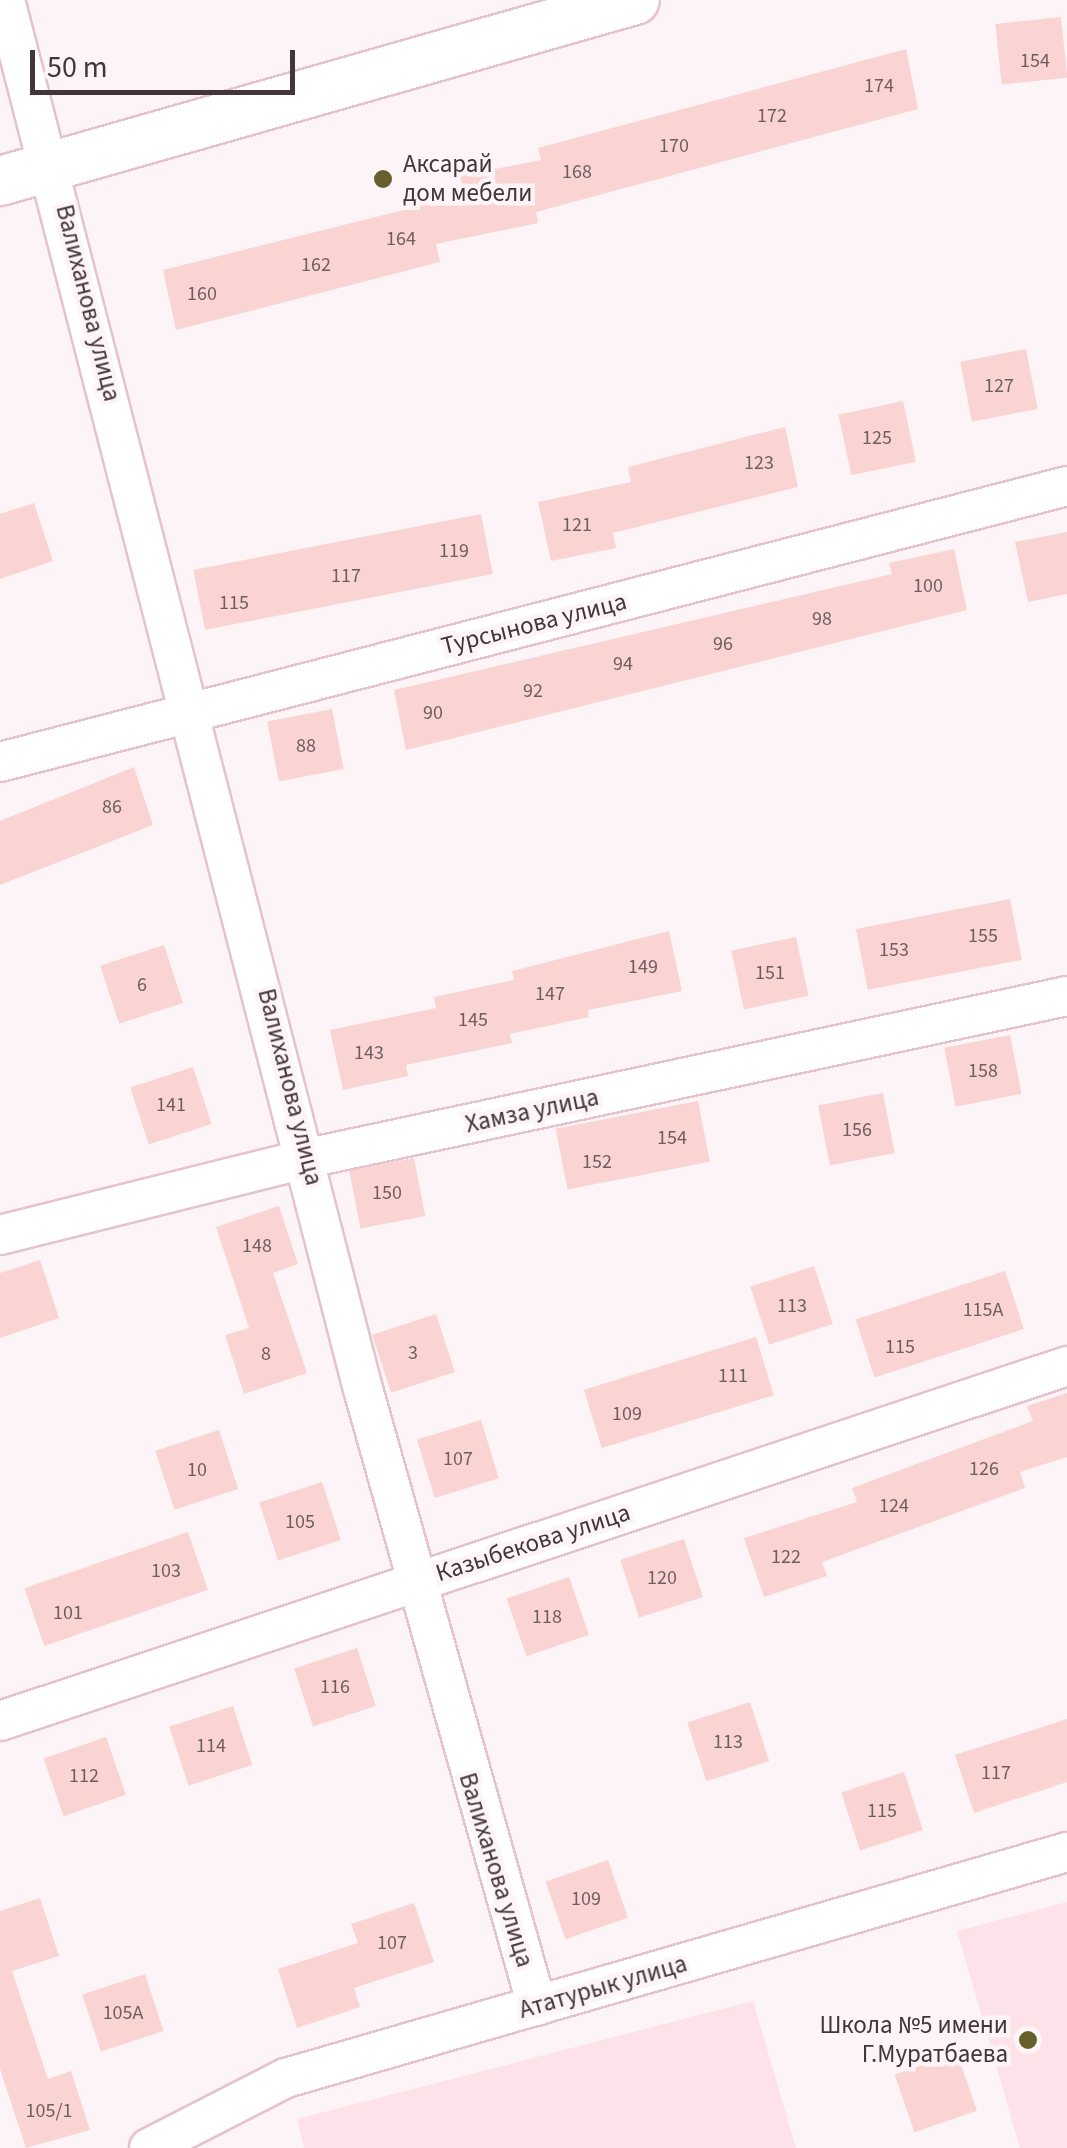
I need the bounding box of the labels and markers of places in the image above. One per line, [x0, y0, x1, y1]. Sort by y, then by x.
place label: Аксарай дом мебели [403, 150, 532, 209]
marker: Аксарай дом мебели [372, 168, 394, 190]
place label: Школа №5 имени Г.Муратбаева [819, 2011, 1008, 2070]
marker: Школа №5 имени Г.Муратбаева [1017, 2029, 1039, 2051]

